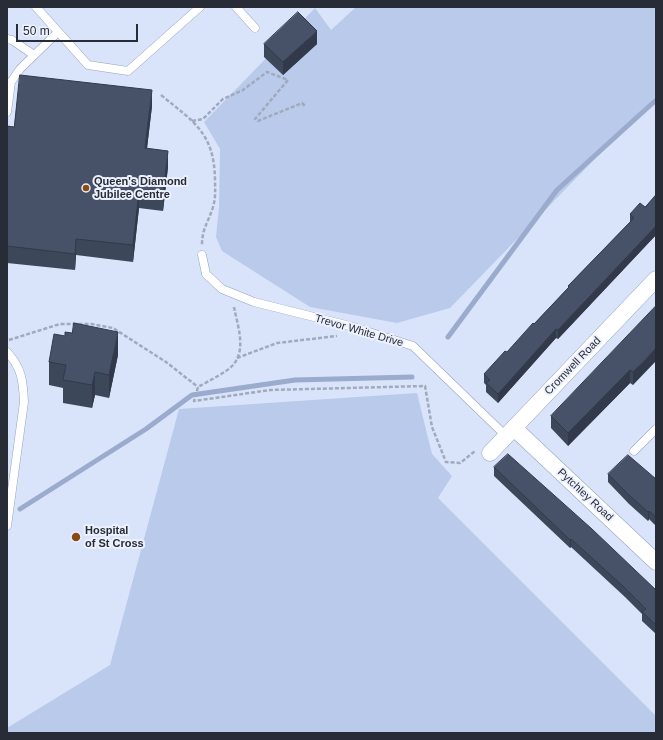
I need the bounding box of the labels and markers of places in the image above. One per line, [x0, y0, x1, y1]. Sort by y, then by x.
place label: Queen's Diamond Jubilee Centre [94, 175, 187, 201]
marker: Queen's Diamond Jubilee Centre [81, 183, 91, 193]
place label: Hospital of St Cross [85, 524, 144, 550]
marker: Hospital of St Cross [70, 531, 82, 543]

